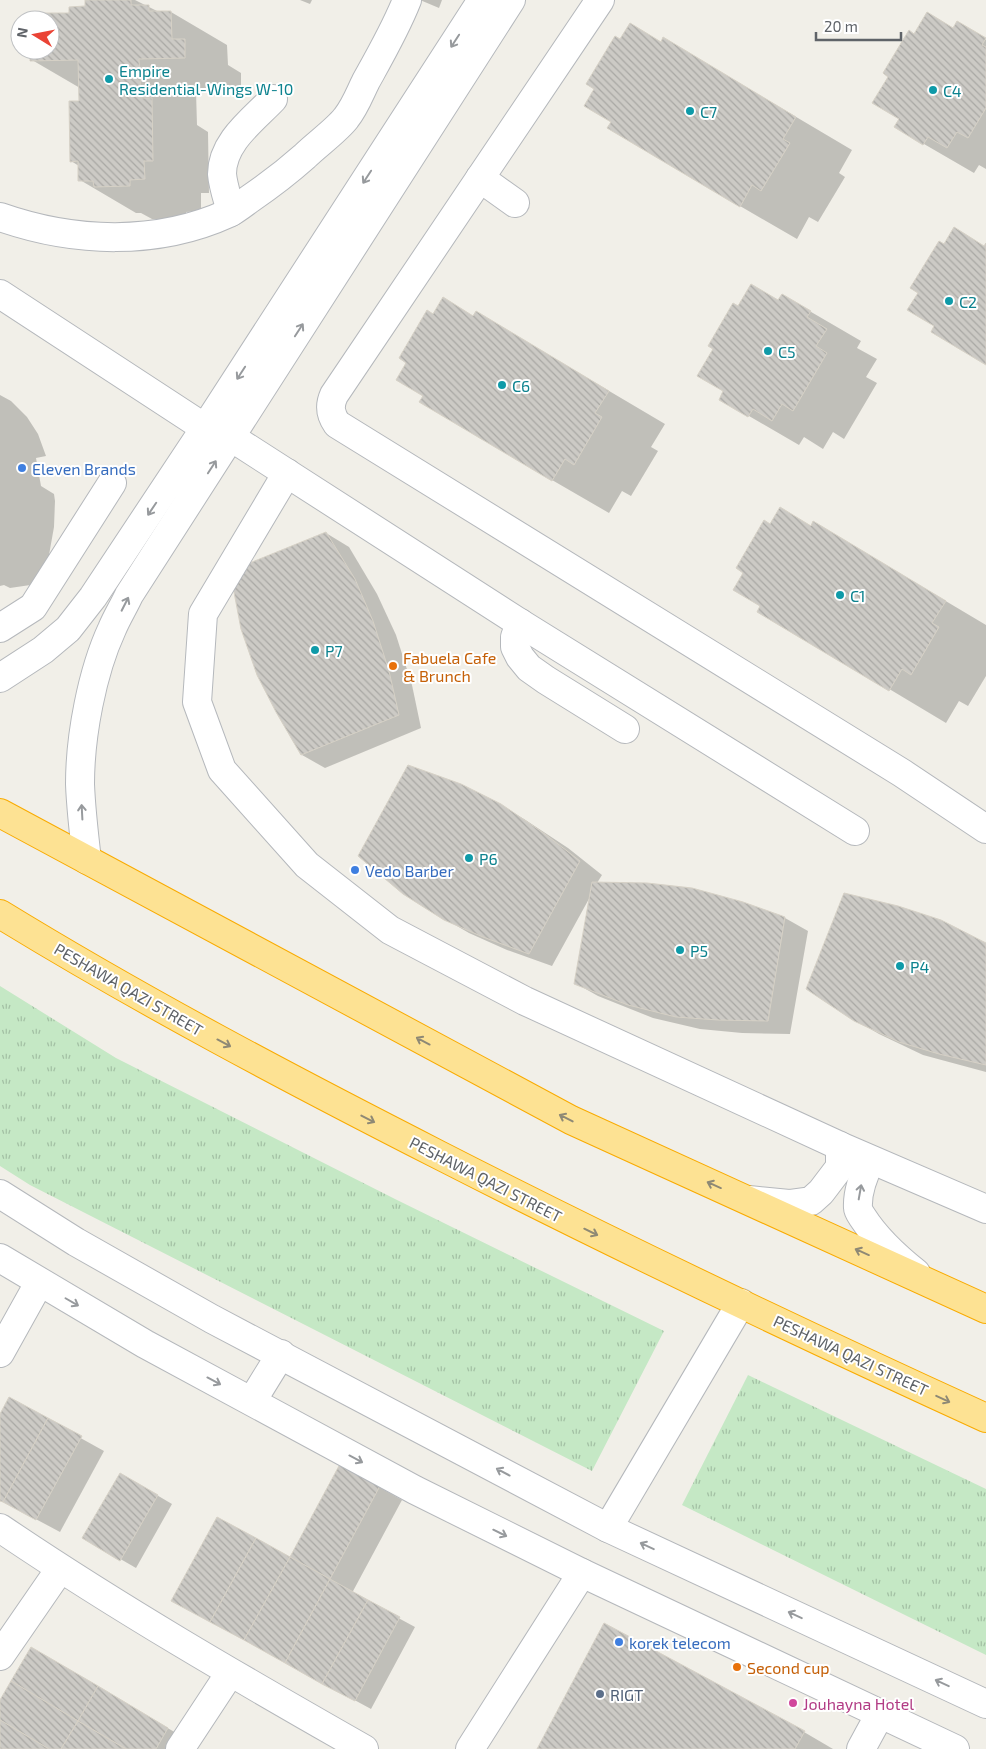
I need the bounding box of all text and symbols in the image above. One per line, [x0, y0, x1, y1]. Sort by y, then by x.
north arrow [10, 10, 60, 60]
scale bar [816, 10, 901, 42]
text: 20 m [824, 17, 858, 35]
text: N [12, 26, 31, 39]
one-way arrow [450, 34, 460, 48]
place label: Empire Residential-Wings W-10 [119, 61, 293, 98]
marker: Empire Residential-Wings W-10 [103, 73, 115, 85]
place label: C4 [943, 81, 962, 100]
marker: C4 [927, 84, 939, 96]
place label: C7 [700, 102, 717, 121]
marker: C7 [684, 105, 696, 117]
one-way arrow [362, 170, 372, 184]
place label: C2 [959, 292, 977, 311]
marker: C2 [943, 295, 955, 307]
one-way arrow [294, 323, 305, 337]
place label: C5 [778, 342, 796, 361]
marker: C5 [762, 345, 774, 357]
one-way arrow [236, 365, 246, 379]
place label: C6 [512, 376, 530, 395]
marker: C6 [496, 379, 508, 391]
place label: Eleven Brands [32, 459, 136, 478]
one-way arrow [207, 460, 217, 474]
marker: Eleven Brands [16, 462, 28, 474]
one-way arrow [147, 501, 157, 515]
place label: C1 [850, 586, 866, 605]
marker: C1 [834, 589, 846, 601]
one-way arrow [121, 597, 130, 612]
place label: P7 [325, 641, 343, 660]
marker: P7 [309, 644, 321, 656]
place label: Fabuela Cafe & Brunch [403, 648, 496, 685]
marker: Fabuela Cafe & Brunch [387, 660, 399, 672]
one-way arrow [77, 804, 86, 820]
place label: P6 [479, 849, 498, 868]
marker: P6 [463, 852, 475, 864]
place label: Vedo Barber [365, 861, 454, 880]
marker: Vedo Barber [349, 864, 361, 876]
street label: PESHAWA QAZI STREET [51, 939, 207, 1040]
place label: P5 [690, 941, 708, 960]
marker: P5 [674, 944, 686, 956]
place label: P4 [910, 957, 929, 976]
marker: P4 [894, 960, 906, 972]
one-way arrow [416, 1036, 431, 1045]
one-way arrow [216, 1039, 231, 1048]
one-way arrow [559, 1113, 574, 1122]
one-way arrow [360, 1115, 375, 1124]
street label: PESHAWA QAZI STREET [406, 1132, 565, 1227]
one-way arrow [707, 1180, 722, 1190]
one-way arrow [856, 1184, 866, 1200]
one-way arrow [583, 1228, 598, 1237]
one-way arrow [855, 1247, 870, 1257]
one-way arrow [64, 1297, 78, 1307]
street label: PESHAWA QAZI STREET [770, 1311, 931, 1400]
one-way arrow [206, 1376, 221, 1386]
one-way arrow [935, 1394, 950, 1404]
one-way arrow [348, 1455, 363, 1464]
one-way arrow [496, 1467, 511, 1476]
one-way arrow [493, 1529, 508, 1539]
one-way arrow [640, 1541, 655, 1550]
one-way arrow [788, 1609, 803, 1619]
place label: korek telecom [629, 1633, 731, 1652]
marker: korek telecom [613, 1636, 625, 1648]
place label: Second cup [747, 1658, 830, 1677]
marker: Second cup [731, 1661, 743, 1673]
one-way arrow [935, 1678, 950, 1688]
place label: RIGT [610, 1685, 643, 1704]
marker: RIGT [594, 1688, 606, 1700]
place label: Jouhayna Hotel [803, 1694, 914, 1713]
marker: Jouhayna Hotel [787, 1697, 799, 1709]

